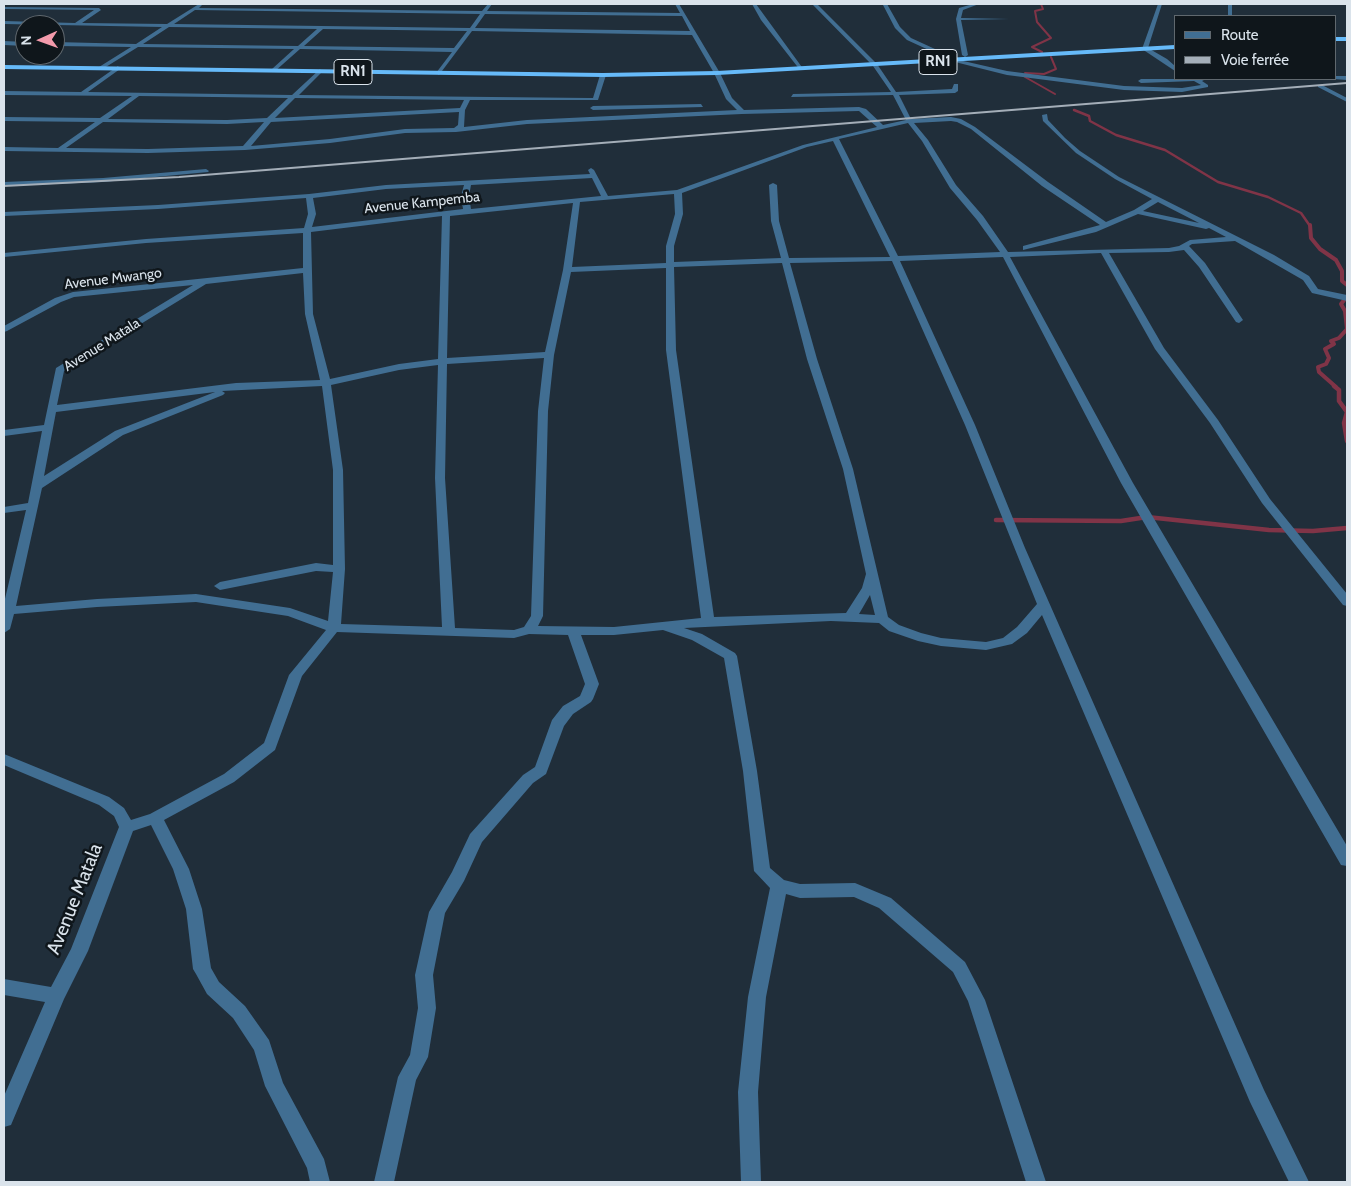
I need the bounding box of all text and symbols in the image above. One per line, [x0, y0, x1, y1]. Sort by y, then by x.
north arrow [15, 15, 65, 65]
legend [1174, 15, 1336, 80]
text: Route [1221, 26, 1259, 44]
text: N [17, 35, 35, 46]
road number: RN1 [919, 50, 957, 74]
text: Voie ferrée [1221, 51, 1289, 69]
road number: RN1 [334, 60, 372, 84]
street label: Avenue Kampemba [363, 189, 481, 217]
street label: Avenue Mwango [63, 265, 163, 293]
street label: Avenue Matala [61, 315, 143, 375]
street label: Avenue Matala [42, 840, 108, 958]

